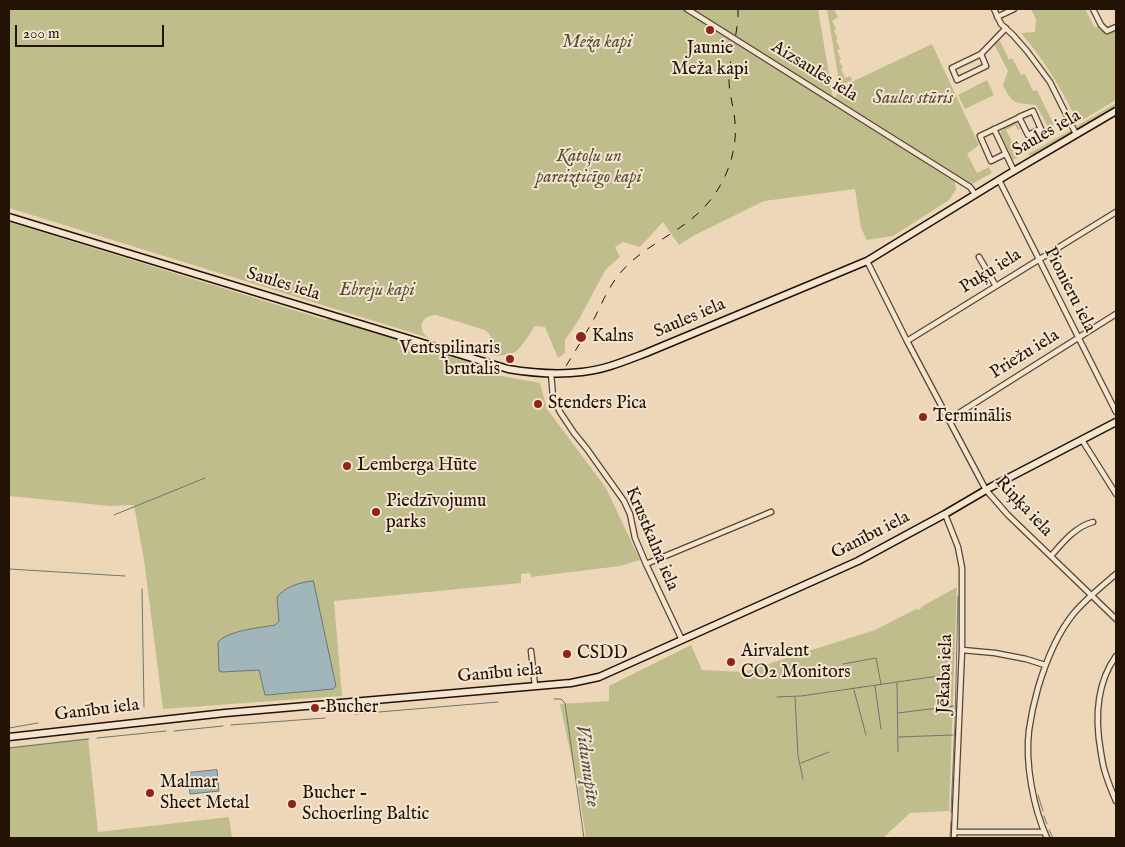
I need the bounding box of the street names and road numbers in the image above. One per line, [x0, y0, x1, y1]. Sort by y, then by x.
street label: Aizsaules iela [767, 37, 861, 107]
street label: Saules iela [1009, 106, 1085, 162]
street label: Pionieru iela [1038, 244, 1100, 336]
street label: Puķu iela [956, 245, 1026, 299]
street label: Saules iela [244, 264, 322, 306]
street label: Saules iela [651, 294, 729, 344]
street label: Priežu iela [986, 325, 1064, 385]
street label: Riņķa iela [990, 472, 1056, 542]
street label: Krustkalna iela [619, 484, 683, 594]
street label: Ganību iela [828, 507, 914, 565]
street label: Jēkaba iela [934, 634, 958, 714]
street label: Ganību iela [457, 660, 543, 688]
street label: Ganību iela [54, 695, 140, 727]

